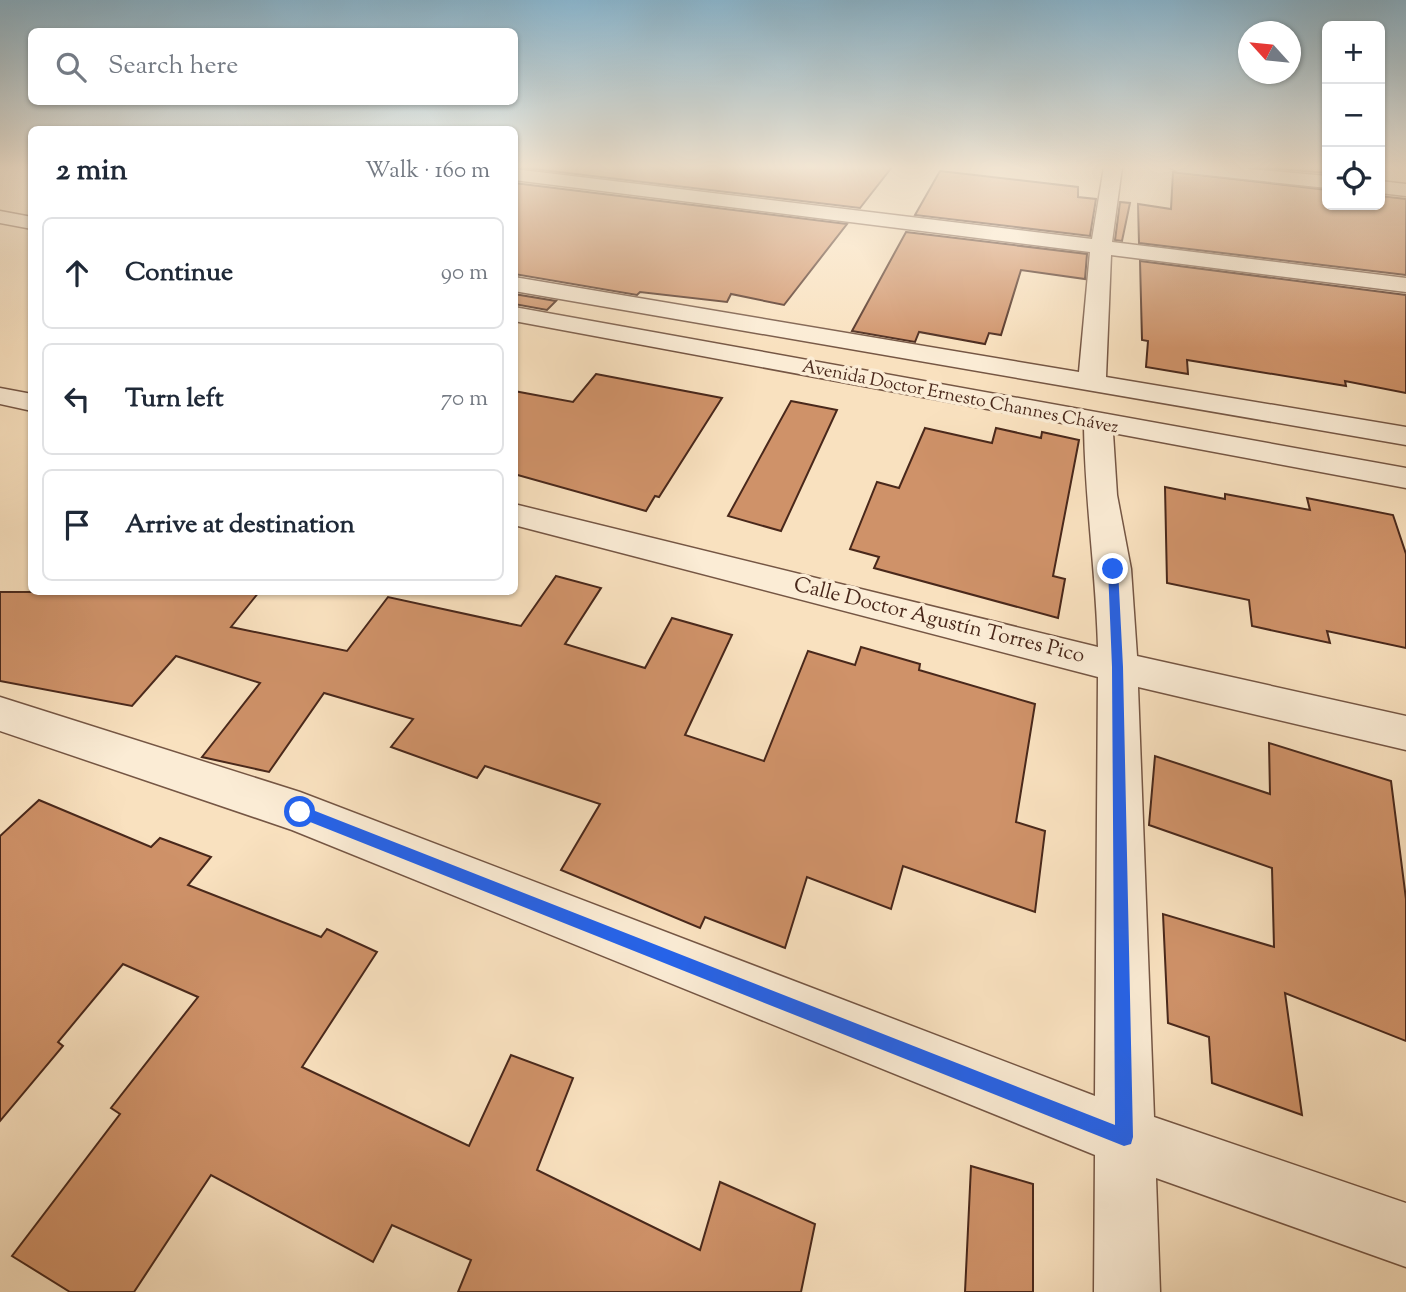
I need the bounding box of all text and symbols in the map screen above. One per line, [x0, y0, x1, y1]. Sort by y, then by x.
north arrow [1238, 21, 1301, 84]
map controls [1322, 21, 1385, 210]
button: + [1322, 21, 1385, 84]
search box [28, 28, 518, 105]
icon: search [52, 48, 90, 86]
text: Search here [108, 48, 238, 85]
button: − [1322, 84, 1385, 147]
button: locate [1322, 147, 1385, 210]
text: 2 min [56, 150, 128, 193]
text: Walk · 160 m [365, 155, 490, 188]
icon: ahead [58, 254, 96, 292]
text: Continue [125, 255, 233, 292]
text: 90 m [441, 257, 488, 290]
street label: Avenida Doctor Ernesto Channes Chávez [799, 355, 1121, 442]
icon: left [58, 380, 96, 418]
text: Turn left [125, 381, 224, 418]
text: 70 m [441, 383, 488, 416]
icon: arrive [58, 506, 96, 544]
text: Arrive at destination [125, 507, 355, 544]
route end [1097, 553, 1128, 584]
street label: Calle Doctor Agustín Torres Pico [790, 570, 1088, 672]
route start [284, 796, 315, 827]

